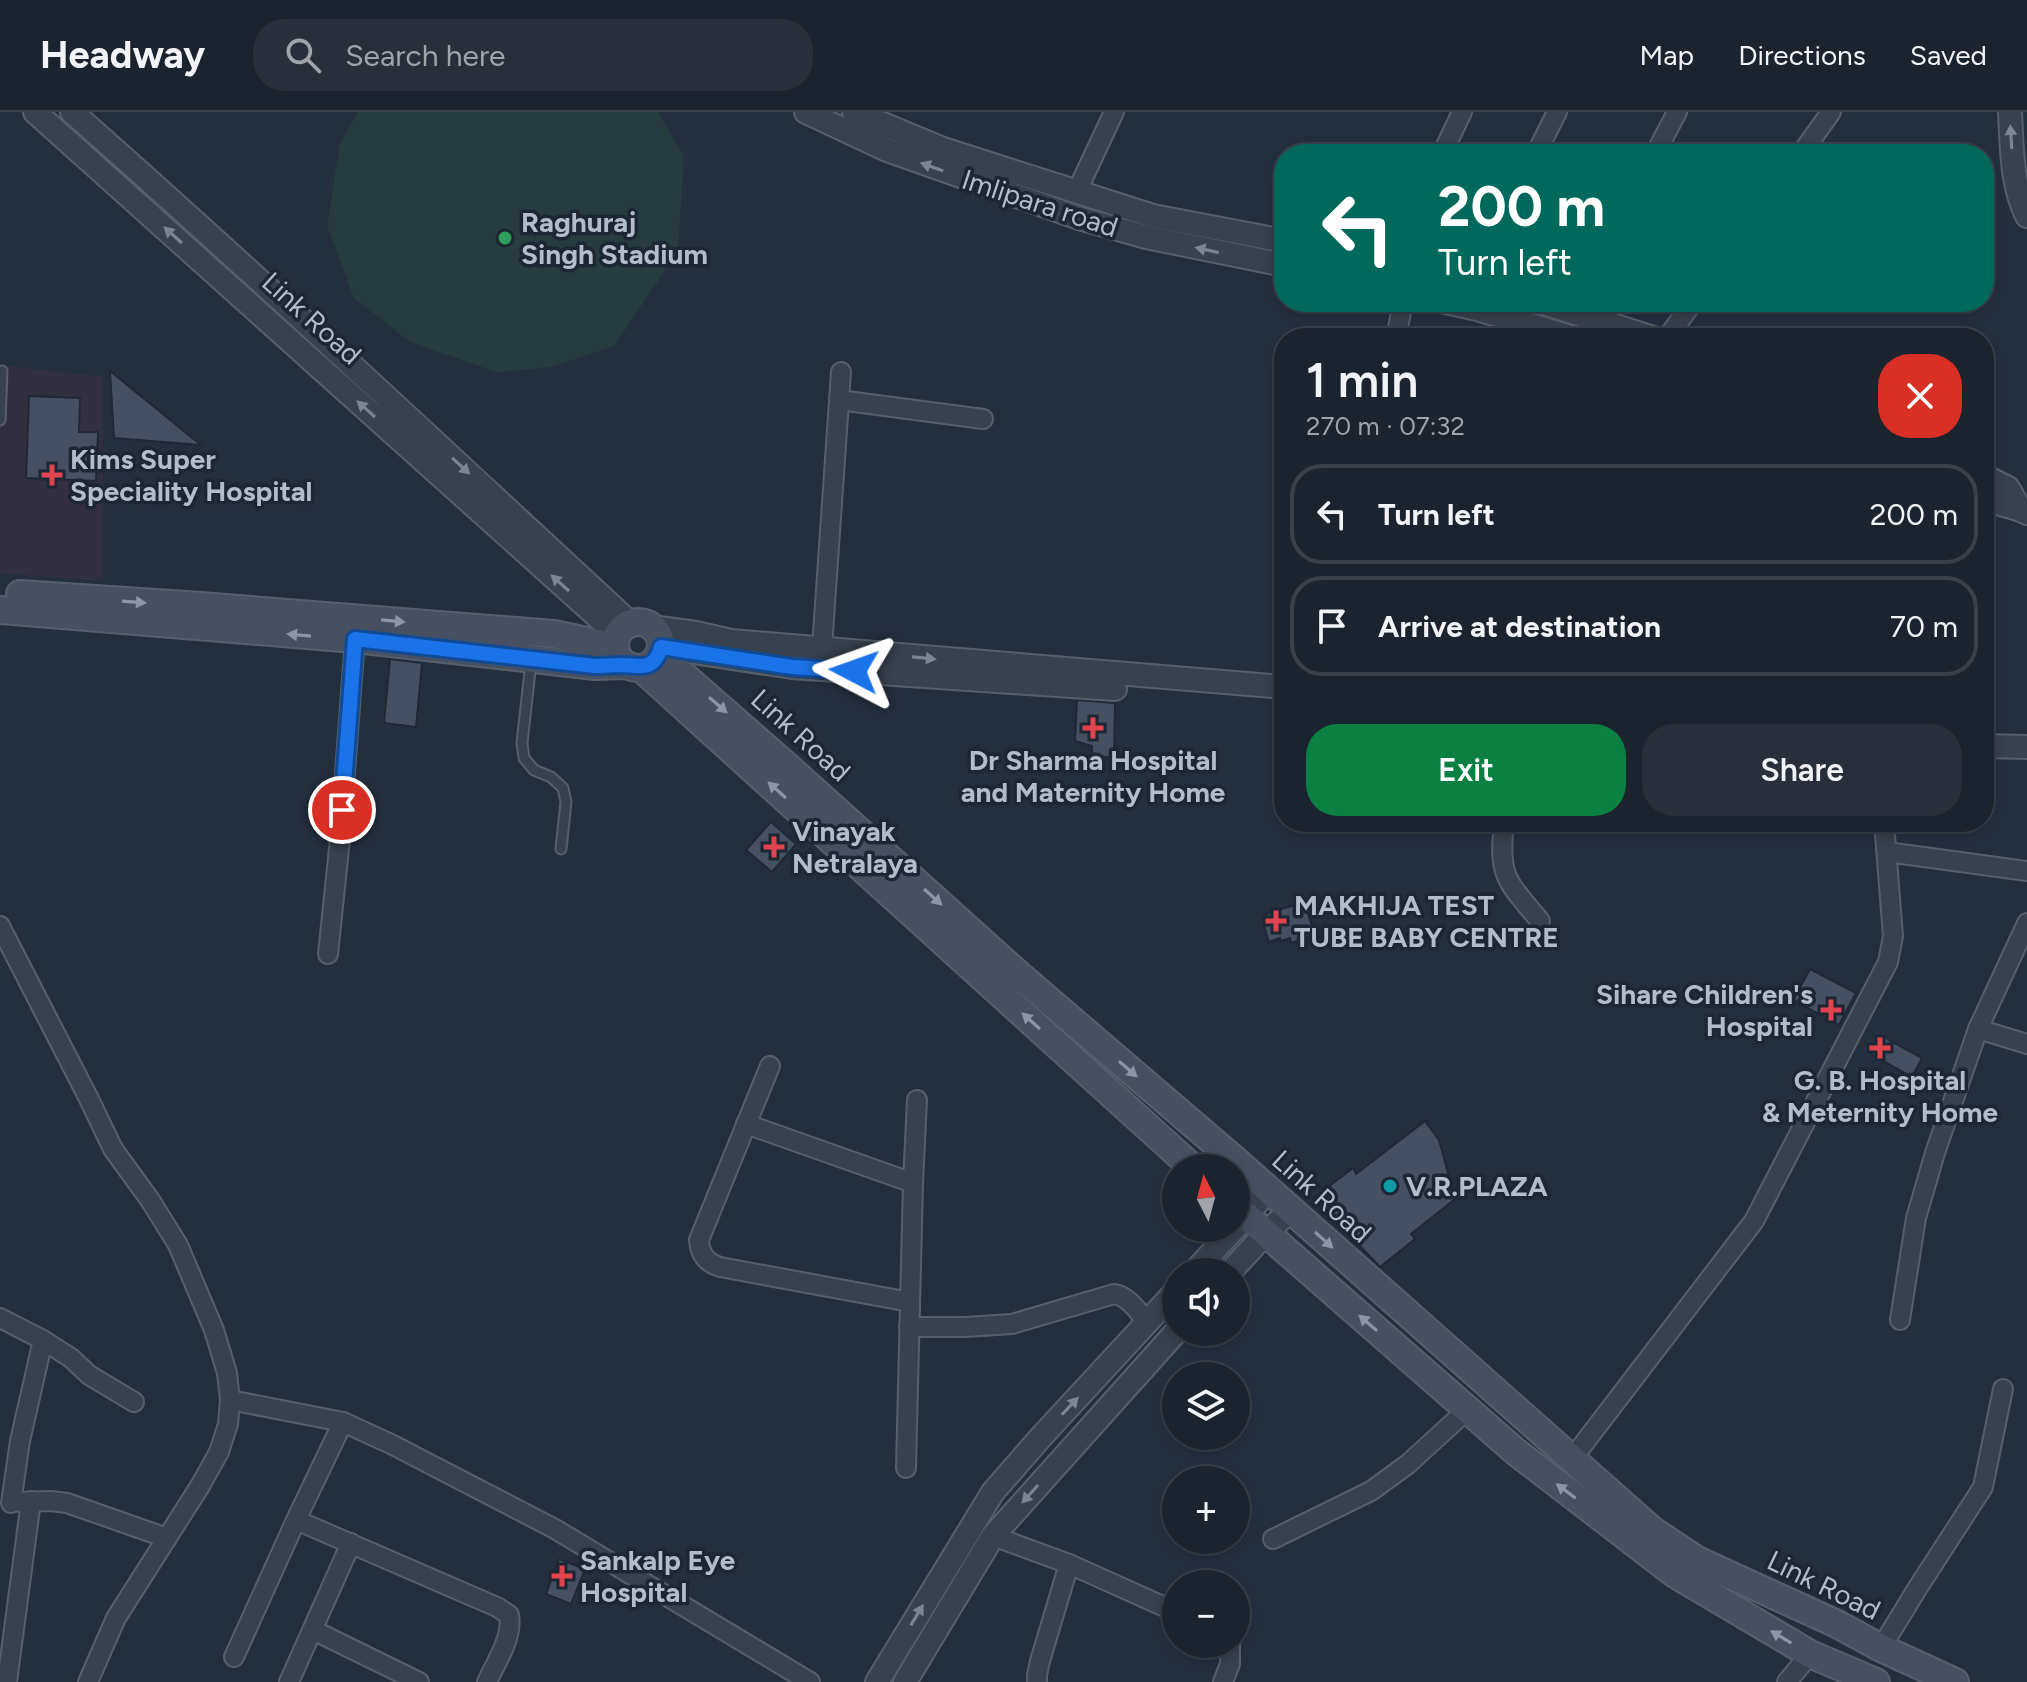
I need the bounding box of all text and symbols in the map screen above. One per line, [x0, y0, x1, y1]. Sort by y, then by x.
search box [253, 19, 813, 91]
text: Headway [40, 32, 205, 78]
icon: search [281, 33, 325, 77]
text: Search here [345, 37, 505, 74]
text: Map [1640, 38, 1694, 72]
text: Directions [1738, 38, 1866, 72]
text: Saved [1910, 38, 1987, 72]
one-way arrow [2004, 124, 2017, 149]
one-way arrow [920, 160, 944, 173]
street label: Imlipara road [958, 162, 1122, 244]
text: 200 m [1438, 173, 1605, 240]
icon: left [1306, 176, 1410, 280]
place label: Raghuraj Singh Stadium [521, 205, 708, 271]
one-way arrow [163, 227, 182, 245]
marker: Raghuraj Singh Stadium [496, 229, 514, 247]
text: Turn left [1438, 241, 1572, 284]
one-way arrow [1195, 243, 1220, 255]
street label: Link Road [255, 265, 369, 371]
text: 1 min [1306, 351, 1418, 409]
button: close [1878, 354, 1962, 438]
one-way arrow [357, 401, 377, 418]
text: 270 m · 07:32 [1306, 410, 1465, 442]
place label: Kims Super Speciality Hospital [70, 442, 312, 508]
one-way arrow [451, 456, 470, 475]
marker: Kims Super Speciality Hospital [41, 464, 63, 486]
icon: left [1310, 492, 1354, 536]
text: Turn left [1378, 496, 1495, 533]
text: 200 m [1870, 496, 1958, 533]
one-way arrow [550, 574, 569, 592]
one-way arrow [122, 596, 147, 609]
icon: arrive [1310, 604, 1354, 648]
text: Arrive at destination [1378, 608, 1661, 645]
text: 70 m [1890, 608, 1958, 645]
one-way arrow [381, 615, 406, 628]
one-way arrow [286, 628, 311, 641]
position arrow [812, 629, 896, 713]
one-way arrow [912, 651, 937, 664]
street label: Link Road [744, 682, 858, 788]
one-way arrow [708, 696, 728, 713]
marker: Dr Sharma Hospital and Maternity Home [1082, 717, 1104, 739]
button: Exit [1306, 724, 1626, 816]
button: Share [1642, 724, 1962, 816]
place label: Dr Sharma Hospital and Maternity Home [961, 743, 1225, 809]
pin [308, 776, 376, 844]
one-way arrow [767, 782, 786, 800]
icon: arrive [320, 788, 364, 832]
place label: Vinayak Netralaya [792, 814, 918, 880]
marker: Vinayak Netralaya [763, 836, 785, 858]
one-way arrow [922, 888, 942, 905]
place label: MAKHIJA TEST TUBE BABY CENTRE [1294, 888, 1559, 954]
marker: MAKHIJA TEST TUBE BABY CENTRE [1265, 910, 1287, 932]
place label: Sihare Children's Hospital [1596, 977, 1813, 1043]
marker: Sihare Children's Hospital [1820, 999, 1842, 1021]
one-way arrow [1022, 1013, 1041, 1031]
marker: G. B. Hospital & Meternity Home [1869, 1037, 1891, 1059]
one-way arrow [1118, 1060, 1138, 1077]
place label: G. B. Hospital & Meternity Home [1762, 1063, 1998, 1129]
street label: Link Road [1265, 1143, 1379, 1249]
north arrow [1162, 1154, 1250, 1242]
map controls [1162, 1154, 1250, 1658]
place label: V.R.PLAZA [1406, 1169, 1548, 1203]
marker: V.R.PLAZA [1381, 1177, 1399, 1195]
one-way arrow [1314, 1230, 1333, 1248]
button: sound [1162, 1258, 1250, 1346]
one-way arrow [1358, 1315, 1378, 1332]
button: layers [1162, 1362, 1250, 1450]
one-way arrow [1060, 1397, 1078, 1416]
button: + [1162, 1466, 1250, 1554]
one-way arrow [1556, 1483, 1576, 1499]
one-way arrow [1022, 1484, 1040, 1503]
place label: Sankalp Eye Hospital [580, 1543, 735, 1609]
street label: Link Road [1762, 1543, 1886, 1627]
marker: Sankalp Eye Hospital [551, 1565, 573, 1587]
button: − [1162, 1570, 1250, 1658]
one-way arrow [910, 1604, 924, 1626]
one-way arrow [1770, 1630, 1792, 1644]

